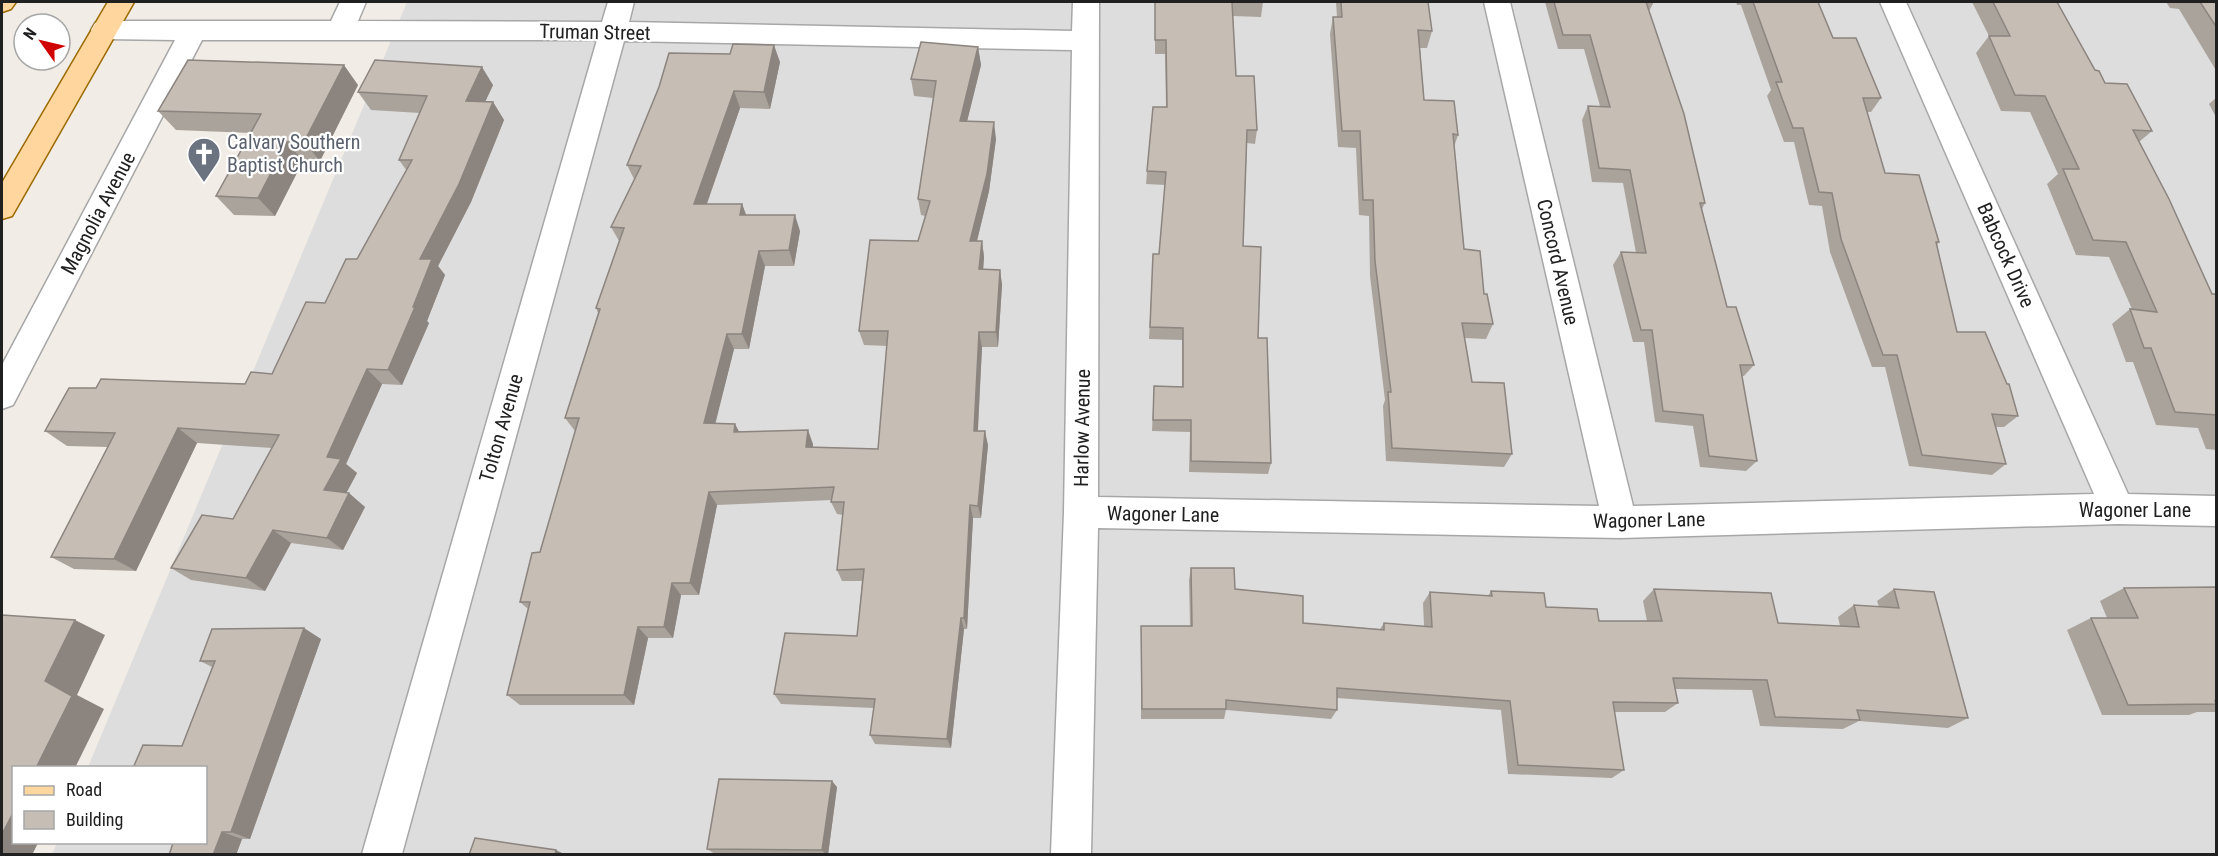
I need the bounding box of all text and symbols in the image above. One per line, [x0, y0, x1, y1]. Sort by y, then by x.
north arrow [12, 12, 72, 72]
street label: Truman Street [539, 19, 651, 45]
text: N [19, 25, 41, 43]
place label: Calvary Southern Baptist Church [227, 130, 361, 177]
church icon: Calvary Southern Baptist Church [186, 136, 222, 183]
street label: Magnolia Avenue [56, 148, 140, 278]
street label: Concord Avenue [1532, 197, 1584, 327]
street label: Babcock Drive [1972, 199, 2040, 311]
street label: Harlow Avenue [1069, 369, 1095, 487]
street label: Tolton Avenue [474, 371, 528, 485]
street label: Wagoner Lane [2079, 498, 2191, 522]
street label: Wagoner Lane [1107, 501, 1219, 527]
street label: Wagoner Lane [1593, 507, 1705, 533]
legend [12, 766, 207, 844]
text: Road [66, 779, 102, 800]
text: Building [66, 809, 123, 830]

